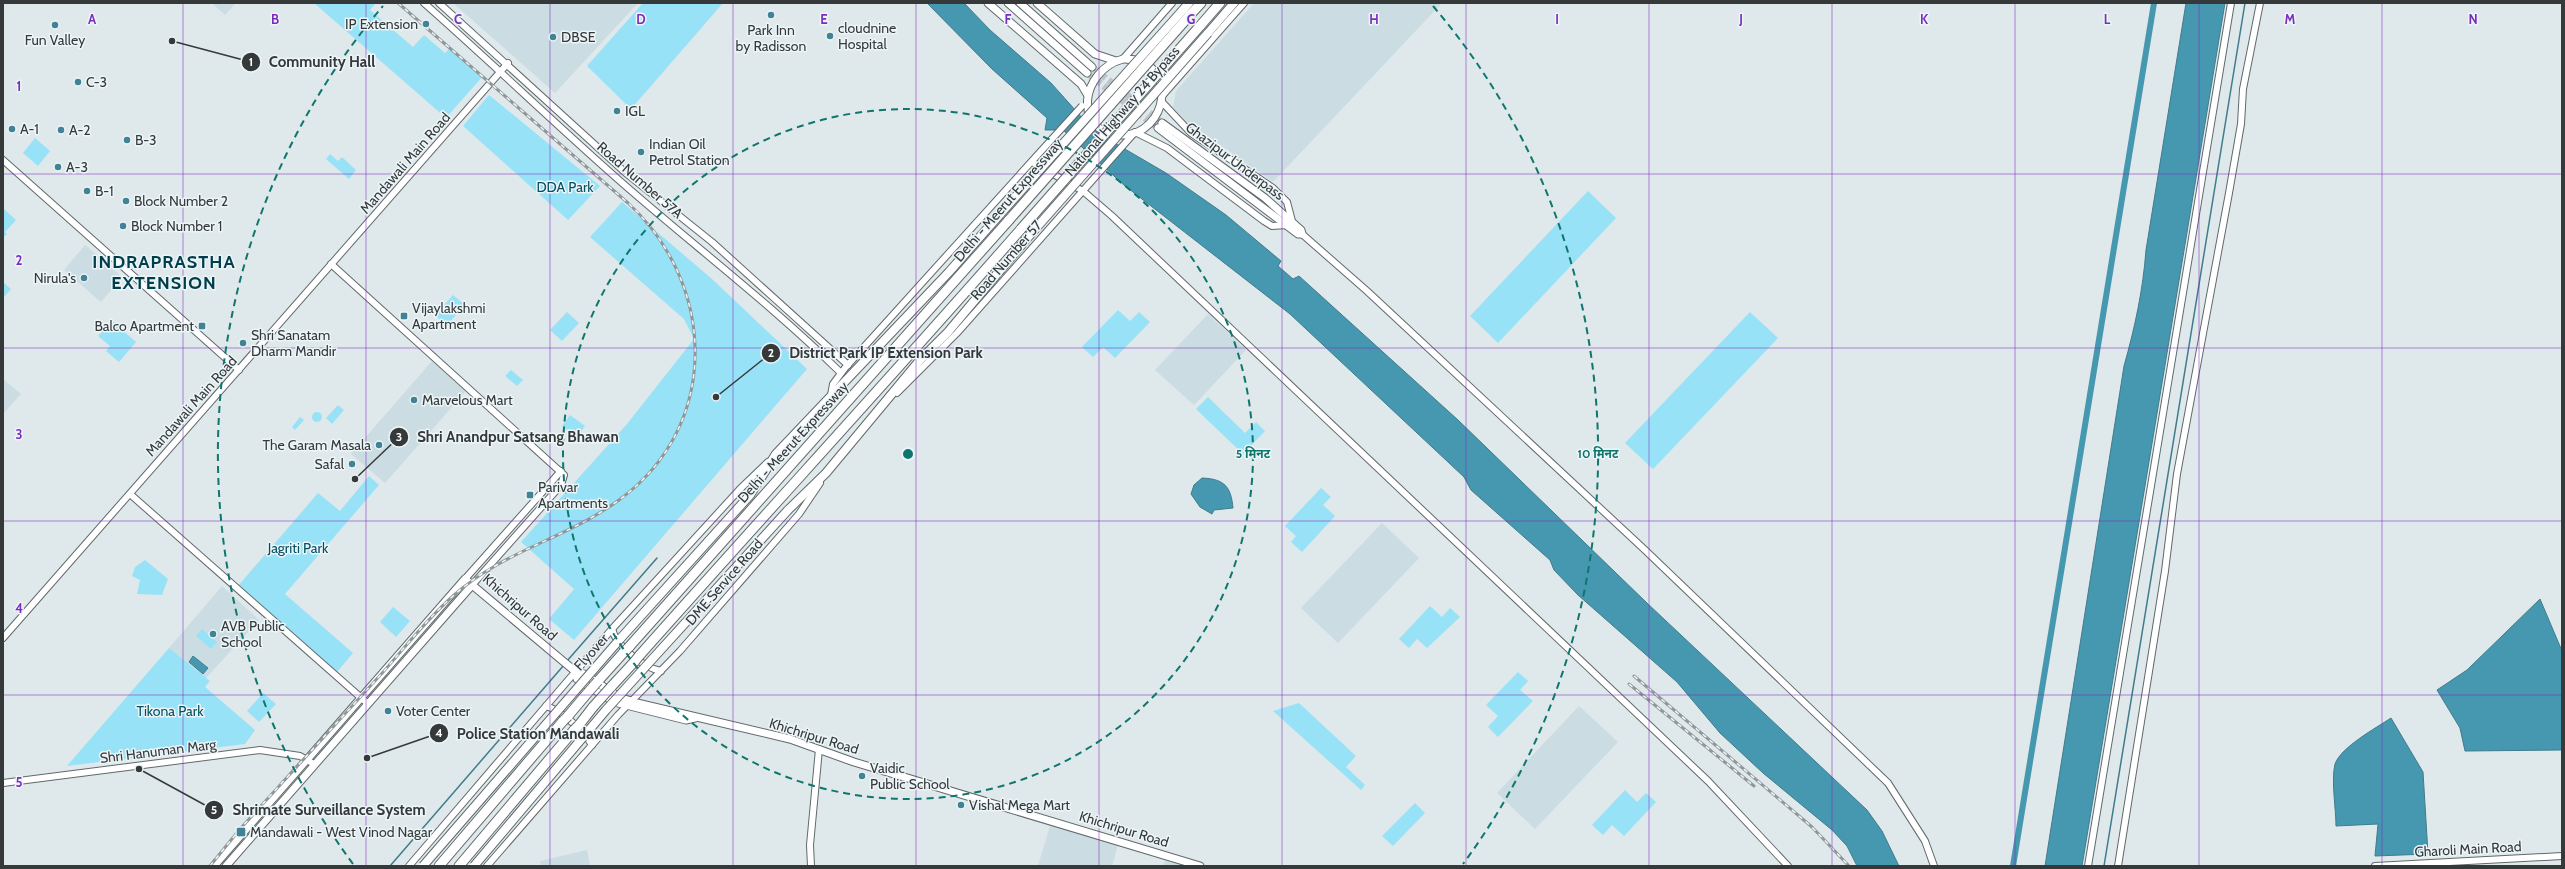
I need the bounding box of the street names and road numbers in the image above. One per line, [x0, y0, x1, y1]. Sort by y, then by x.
street label: National Highway 24 Bypass [1061, 42, 1184, 180]
street label: Mandawali Main Road [356, 109, 454, 217]
street label: Ghazipur Underpass [1182, 118, 1288, 204]
street label: Delhi - Meerut Expressway [950, 135, 1066, 265]
street label: Road Number 57A [593, 138, 687, 222]
street label: Road Number 57 [966, 216, 1046, 304]
street label: Mandawali Main Road [141, 352, 241, 460]
street label: Delhi - Meerut Expressway [734, 378, 852, 506]
street label: DME Service Road [681, 535, 767, 629]
street label: Khichripur Road [479, 570, 561, 644]
street label: Flyover [570, 629, 613, 674]
street label: Khichripur Road [767, 714, 861, 758]
street label: Shri Hanuman Marg [99, 735, 218, 767]
street label: Khichripur Road [1077, 807, 1171, 851]
street label: Gharoli Main Road [2414, 837, 2522, 861]

